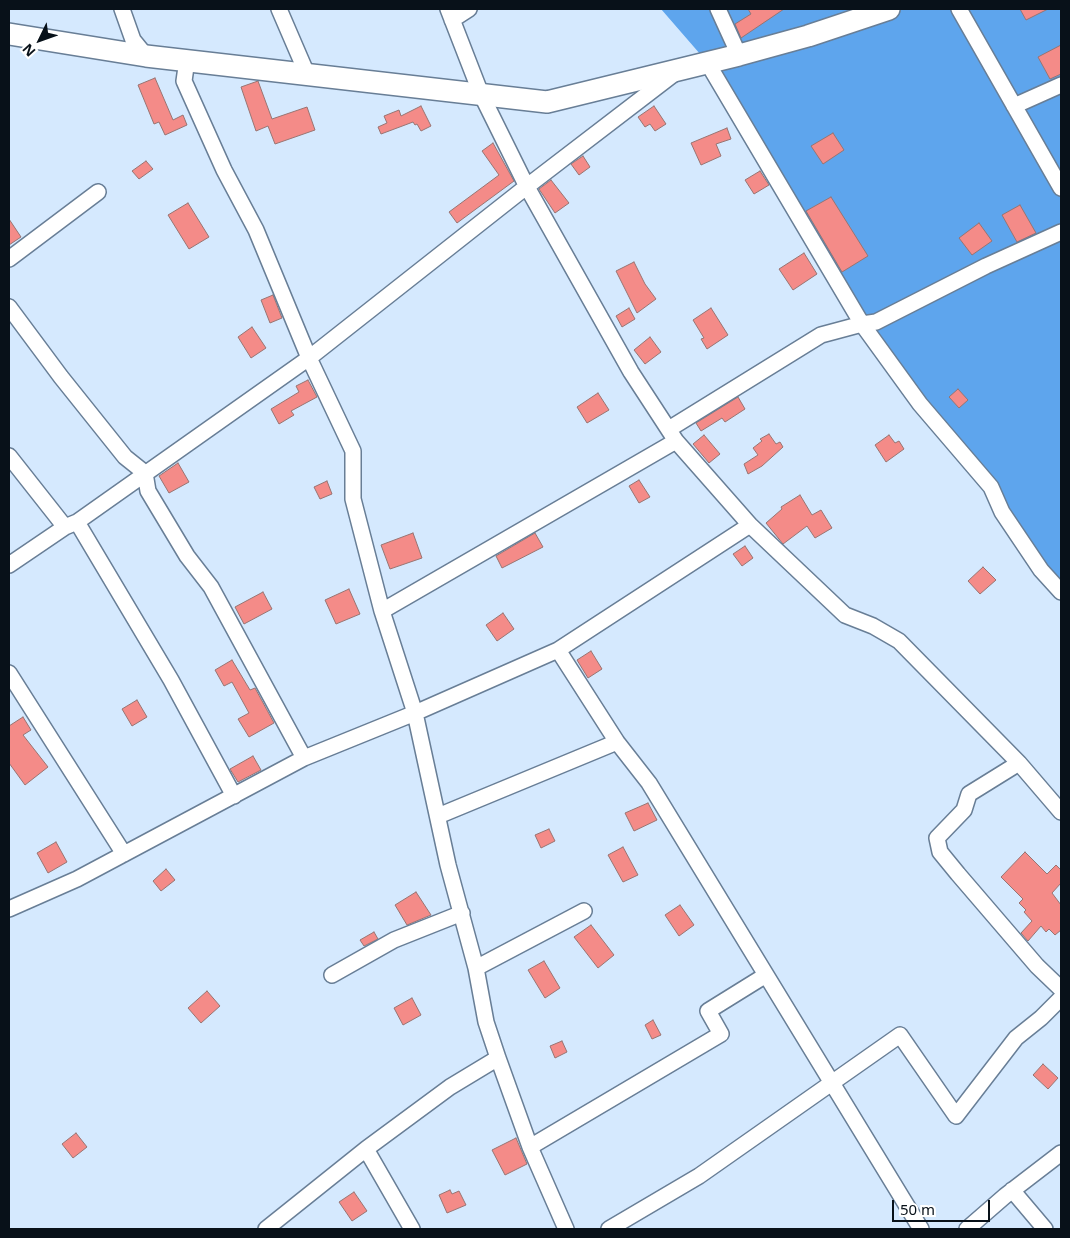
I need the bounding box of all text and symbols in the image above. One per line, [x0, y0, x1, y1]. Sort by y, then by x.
north arrow [15, 15, 65, 65]
text: N [18, 40, 39, 61]
scale bar [895, 1190, 992, 1222]
text: 50 m [900, 1199, 935, 1219]

